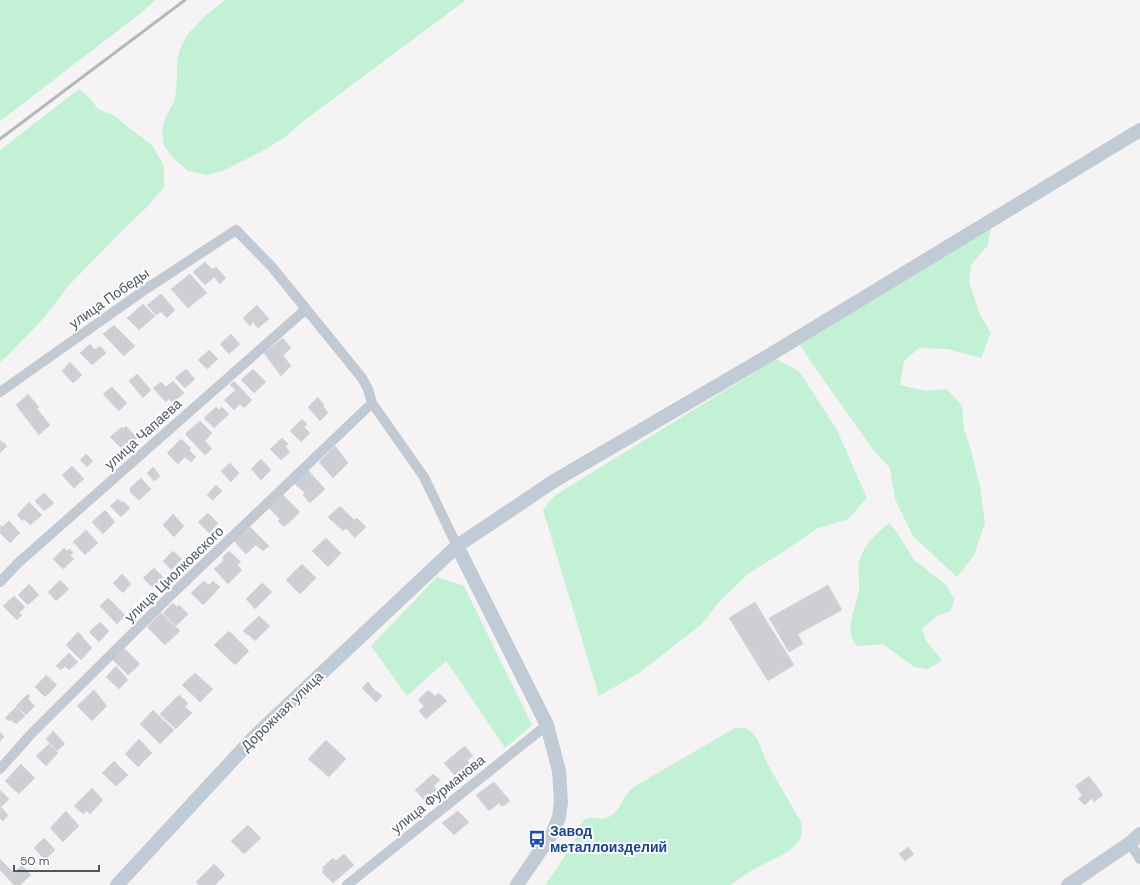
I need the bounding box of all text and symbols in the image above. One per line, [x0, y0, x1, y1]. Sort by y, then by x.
street label: улица Победы [65, 264, 153, 332]
street label: улица Чапаева [101, 395, 185, 473]
street label: улица Циолковского [121, 522, 228, 626]
street label: Дорожная улица [237, 667, 327, 755]
street label: улица Фурманова [387, 751, 489, 837]
place label: Завод металлоизделий [550, 822, 667, 856]
bus stop icon: Завод металлоизделий [527, 829, 547, 849]
scale bar [14, 847, 99, 873]
text: 50 m [20, 853, 49, 869]

